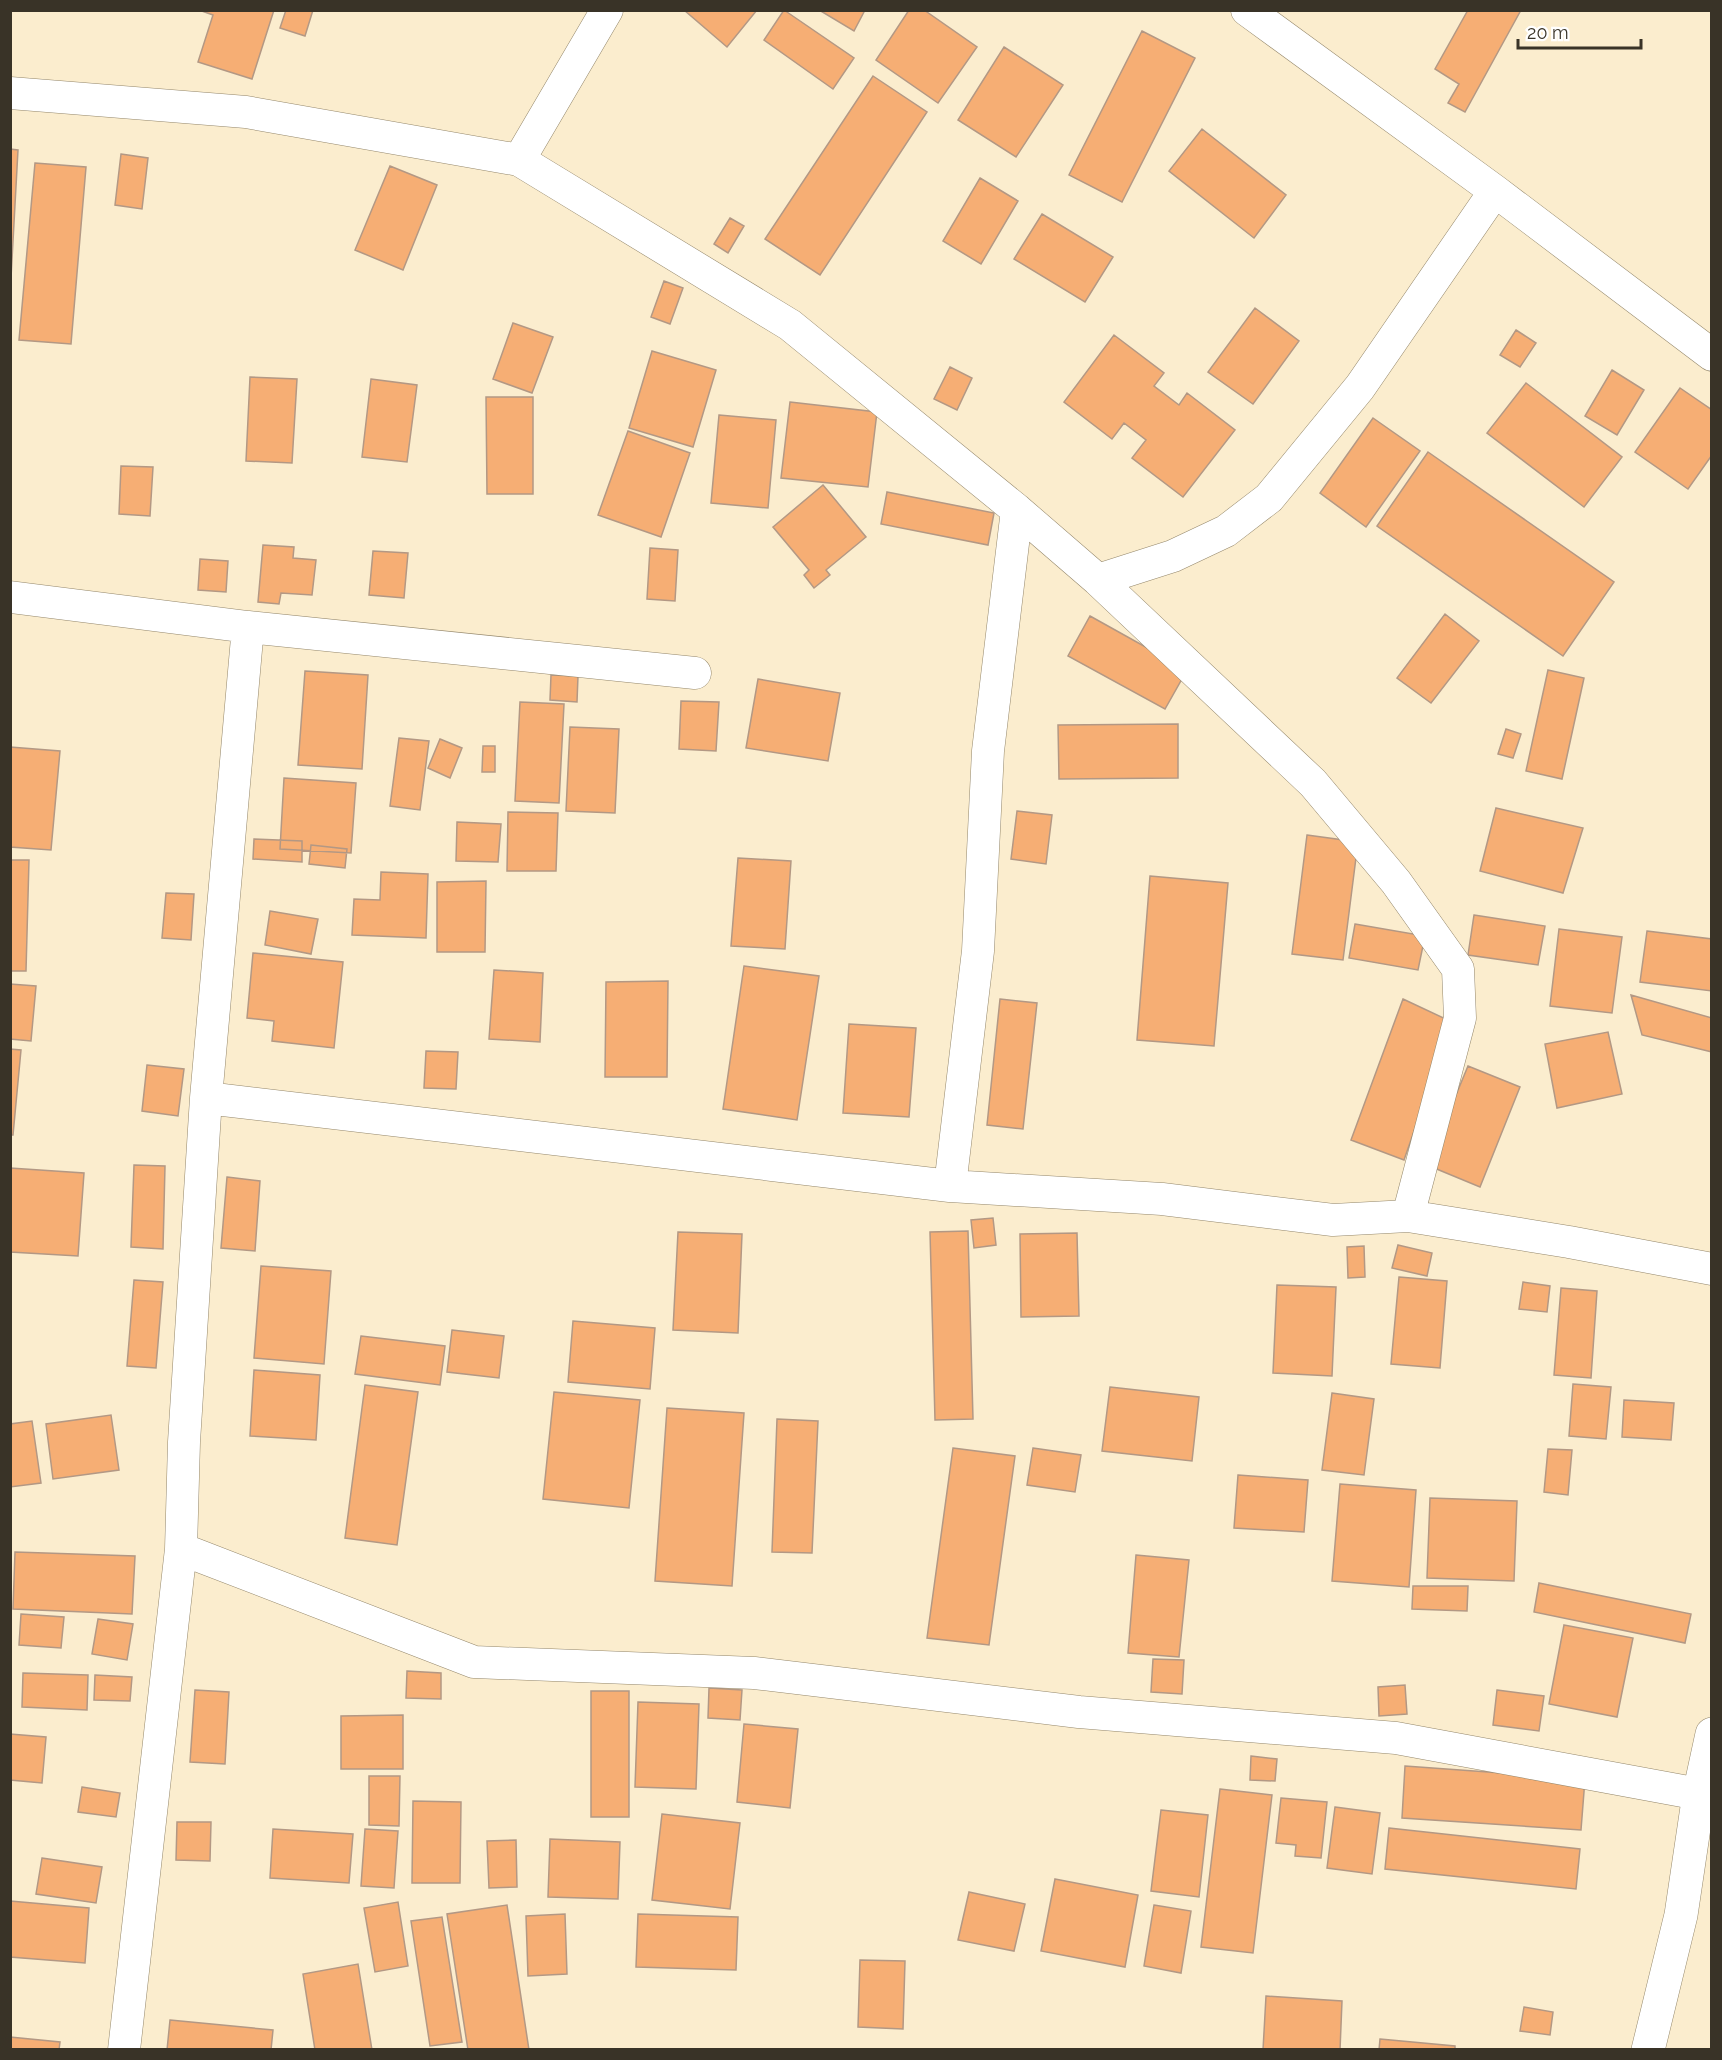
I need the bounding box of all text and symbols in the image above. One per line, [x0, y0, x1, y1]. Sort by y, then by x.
scale bar [1518, 12, 1641, 50]
text: 20 m [1527, 22, 1569, 43]

